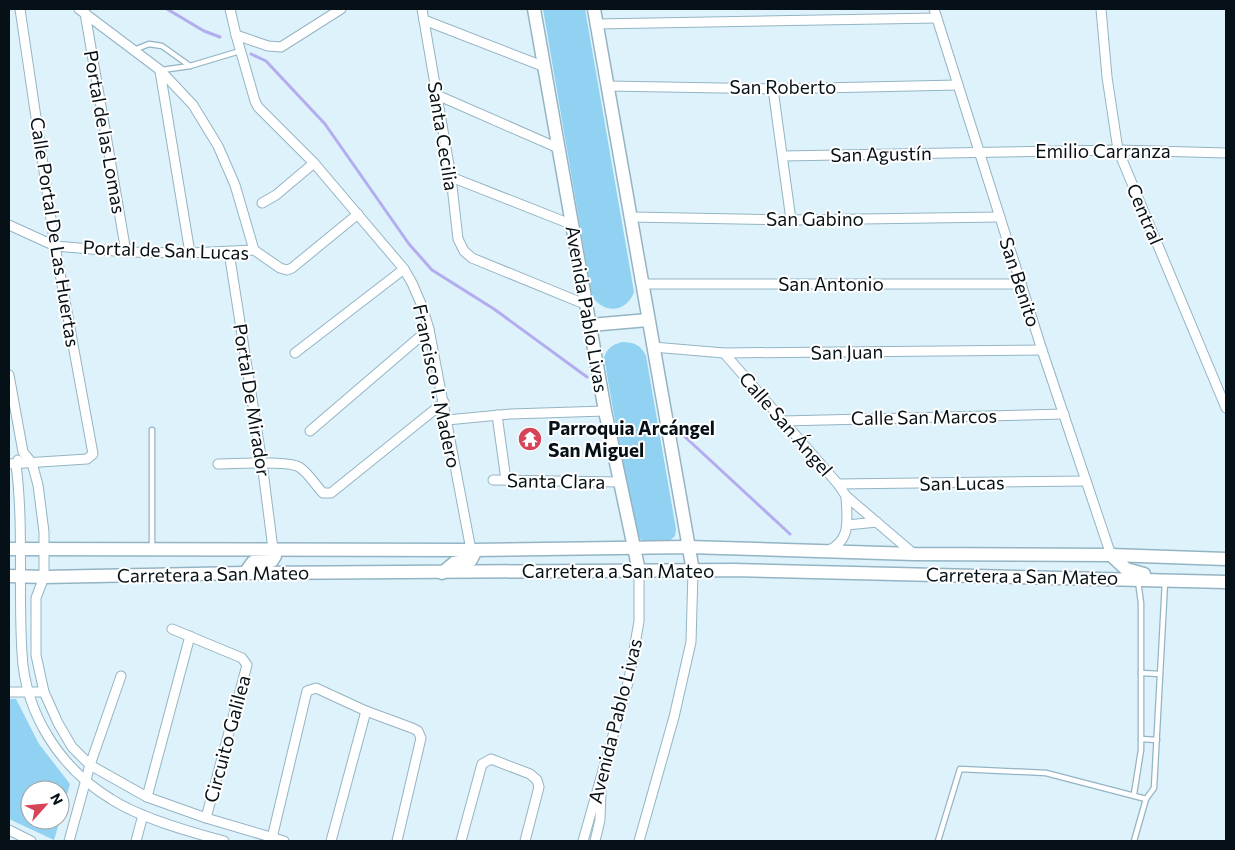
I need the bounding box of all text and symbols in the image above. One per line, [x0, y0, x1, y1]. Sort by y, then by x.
street label: Portal de las Lomas [80, 48, 131, 216]
street label: San Roberto [730, 75, 836, 98]
street label: Santa Cecilia [424, 80, 463, 192]
street label: Calle Portal De Las Huertas [26, 115, 85, 349]
street label: Emilio Carranza [1035, 139, 1171, 162]
street label: San Agustín [830, 141, 932, 166]
street label: Central [1122, 180, 1169, 248]
street label: San Gabino [766, 207, 864, 230]
street label: Avenida Pablo Livas [561, 224, 613, 394]
street label: San Benito [995, 234, 1046, 329]
street label: Portal de San Lucas [82, 235, 250, 264]
street label: San Antonio [778, 272, 884, 295]
street label: Francisco I. Madero [409, 302, 466, 470]
street label: Portal De Mirador [229, 322, 276, 479]
street label: San Juan [811, 339, 883, 364]
street label: Calle San Ángel [735, 367, 838, 481]
street label: Calle San Marcos [851, 404, 997, 429]
place label: Parroquia Arcángel San Miguel [548, 416, 715, 461]
temple icon: Parroquia Arcángel San Miguel [517, 426, 543, 452]
street label: Santa Clara [507, 468, 605, 493]
street label: San Lucas [919, 470, 1005, 495]
street label: Carretera a San Mateo [522, 559, 714, 582]
street label: Carretera a San Mateo [117, 560, 309, 587]
street label: Carretera a San Mateo [926, 562, 1118, 589]
street label: Avenida Pablo Livas [583, 636, 646, 806]
street label: Circuito Galilea [198, 673, 255, 805]
north arrow [20, 780, 70, 830]
text: N [47, 790, 67, 807]

